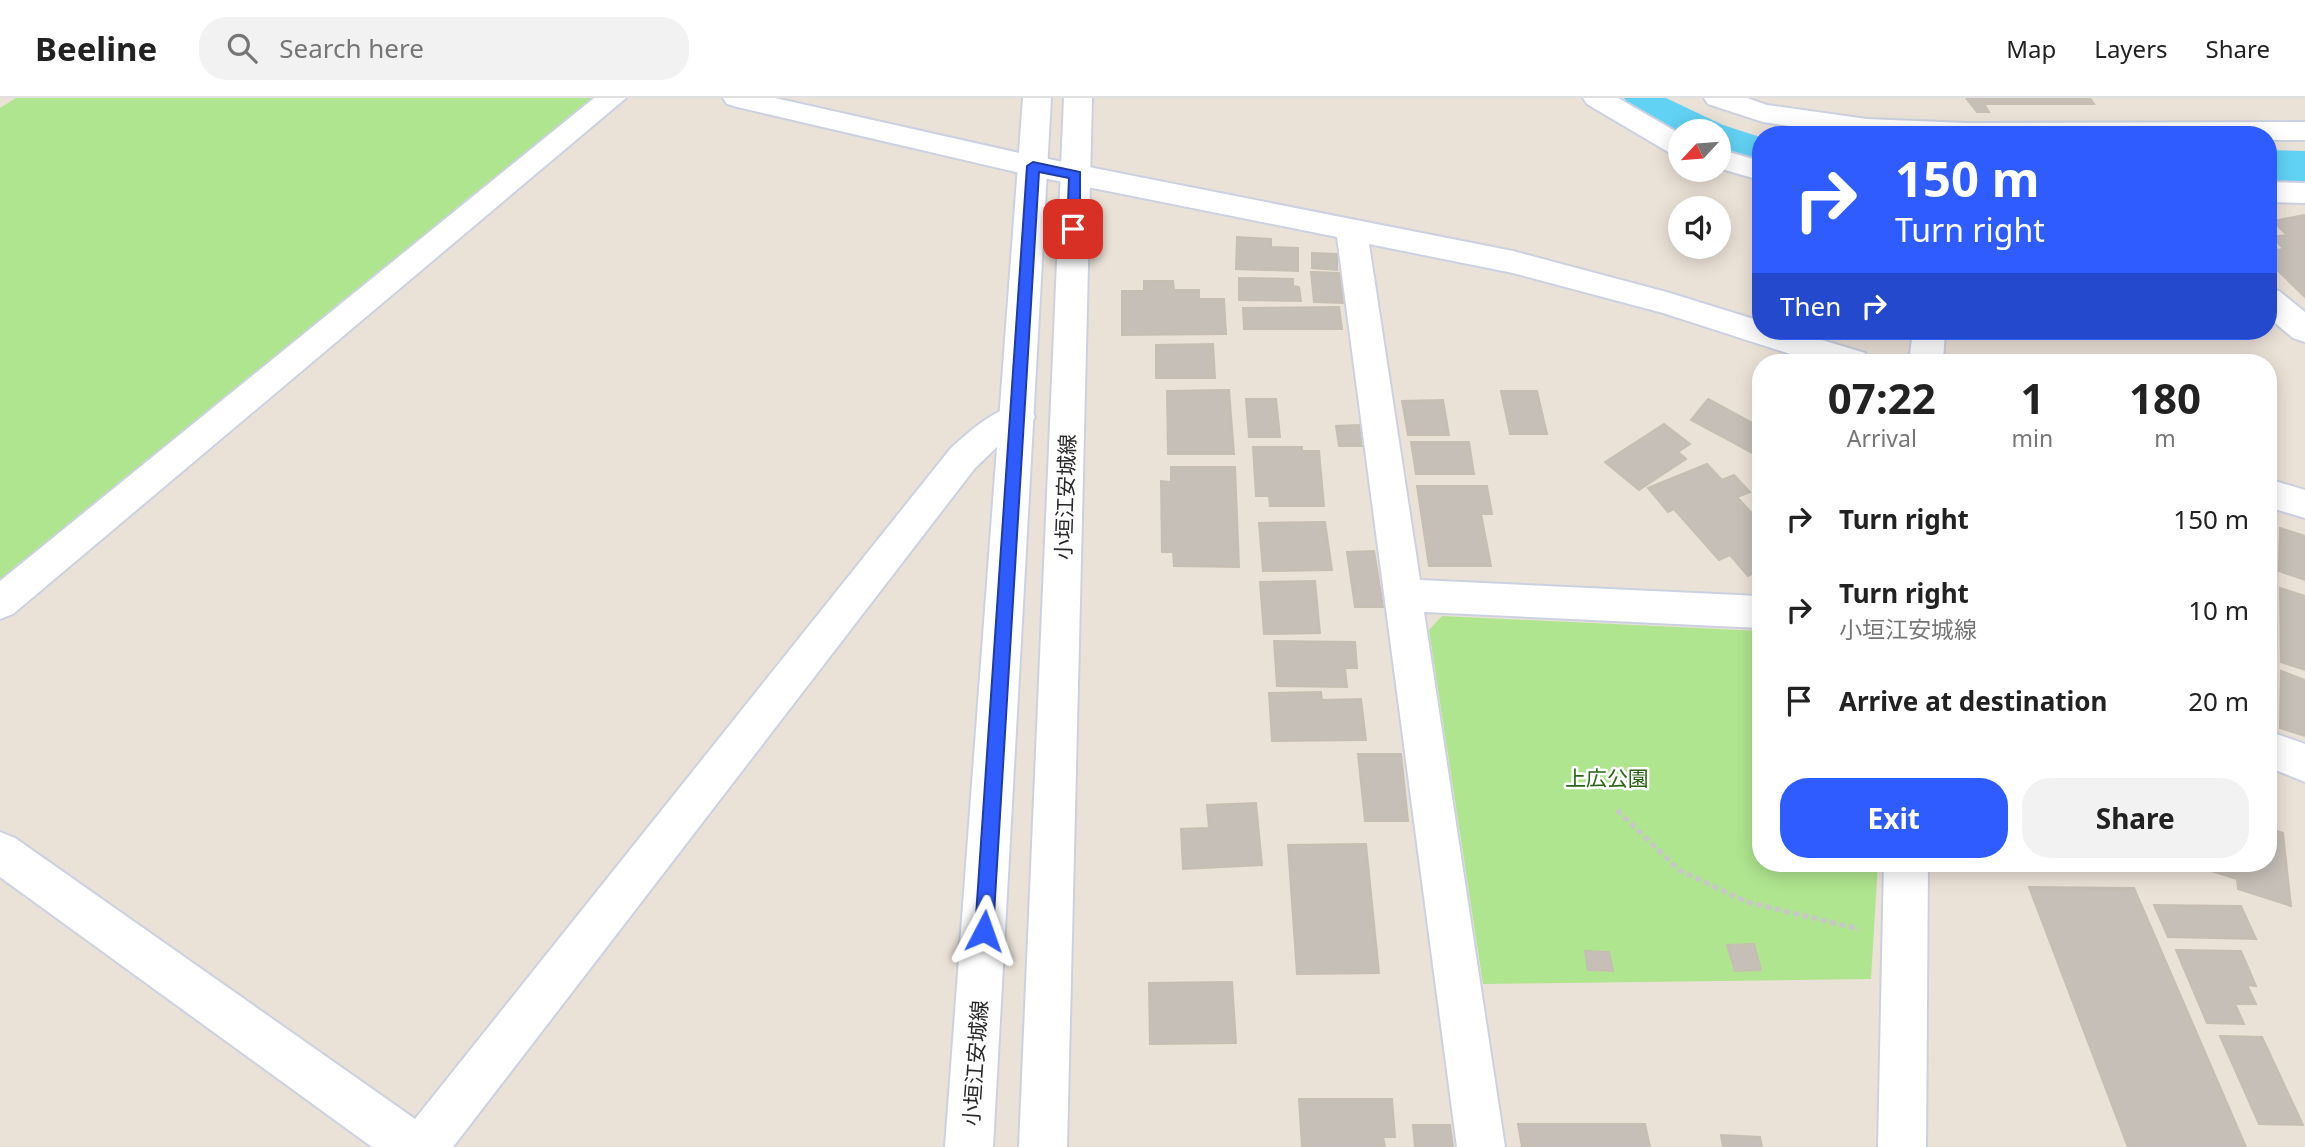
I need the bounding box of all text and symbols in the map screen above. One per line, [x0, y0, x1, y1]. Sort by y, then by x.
search box [199, 17, 689, 80]
text: Beeline [35, 26, 157, 71]
icon: search [223, 29, 261, 67]
text: Search here [279, 30, 424, 66]
text: Map [2006, 32, 2056, 65]
text: Layers [2094, 32, 2168, 65]
text: Share [2206, 32, 2270, 65]
north arrow [1668, 119, 1731, 182]
map controls [1668, 119, 1731, 259]
text: 150 m [1895, 145, 2040, 211]
icon: right [1780, 154, 1871, 245]
button: sound [1668, 196, 1731, 259]
pin [1043, 199, 1103, 259]
text: Turn right [1895, 208, 2045, 251]
icon: arrive [1054, 210, 1092, 248]
icon: right [1855, 287, 1893, 325]
text: Then [1780, 288, 1841, 324]
text: 07:22 [1828, 369, 1936, 426]
text: 1 [2020, 369, 2044, 426]
text: 180 [2129, 369, 2201, 426]
text: Arrival [1847, 422, 1917, 454]
text: min [2012, 422, 2053, 454]
text: m [2154, 422, 2176, 454]
street label: 小垣江安城線 [1049, 434, 1081, 560]
icon: right [1780, 500, 1818, 538]
text: Turn right [1839, 501, 1969, 537]
text: 150 m [2173, 501, 2249, 537]
text: Turn right [1839, 575, 1969, 611]
icon: right [1780, 591, 1818, 629]
text: 10 m [2188, 592, 2249, 628]
text: 小垣江安城線 [1839, 613, 1977, 645]
icon: arrive [1780, 682, 1818, 720]
text: Arrive at destination [1839, 683, 2108, 719]
text: 20 m [2188, 683, 2249, 719]
park label: 上広公園 [1565, 764, 1649, 792]
button: Exit [1780, 778, 2008, 858]
button: Share [2022, 778, 2249, 858]
position arrow [947, 894, 1021, 968]
street label: 小垣江安城線 [957, 999, 993, 1127]

